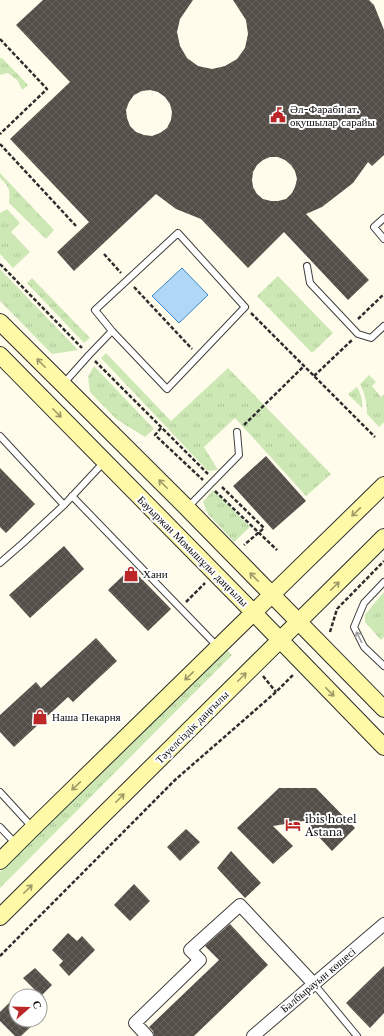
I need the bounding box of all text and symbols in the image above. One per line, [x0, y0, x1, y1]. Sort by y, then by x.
place label: Әл-Фараби ат. оқушылар сарайы [290, 102, 375, 129]
public building icon: Әл-Фараби ат. оқушылар сарайы [269, 106, 287, 124]
one-way arrow [36, 358, 46, 368]
one-way arrow [52, 408, 62, 418]
one-way arrow [158, 479, 168, 489]
street label: Бауыржан Момышұлы даңғылы [135, 493, 252, 610]
one-way arrow [351, 507, 361, 517]
shop icon: Хани [122, 565, 140, 583]
place label: Хани [143, 567, 168, 581]
one-way arrow [249, 572, 259, 582]
one-way arrow [330, 581, 340, 590]
one-way arrow [355, 631, 362, 643]
one-way arrow [184, 671, 194, 681]
one-way arrow [237, 672, 247, 682]
street label: Тәуелсіздік даңғылы [153, 687, 232, 766]
one-way arrow [325, 687, 335, 697]
shop icon: Наша Пекарня [31, 708, 49, 726]
place label: Наша Пекарня [52, 710, 121, 724]
one-way arrow [71, 782, 81, 791]
one-way arrow [115, 793, 125, 803]
place label: ibis hotel Astana [304, 812, 357, 839]
hotel icon: ibis hotel Astana [284, 816, 302, 834]
one-way arrow [23, 884, 33, 894]
street label: Балбырауын көшесі [278, 944, 358, 1016]
north arrow [8, 988, 48, 1028]
text: С [29, 998, 45, 1011]

